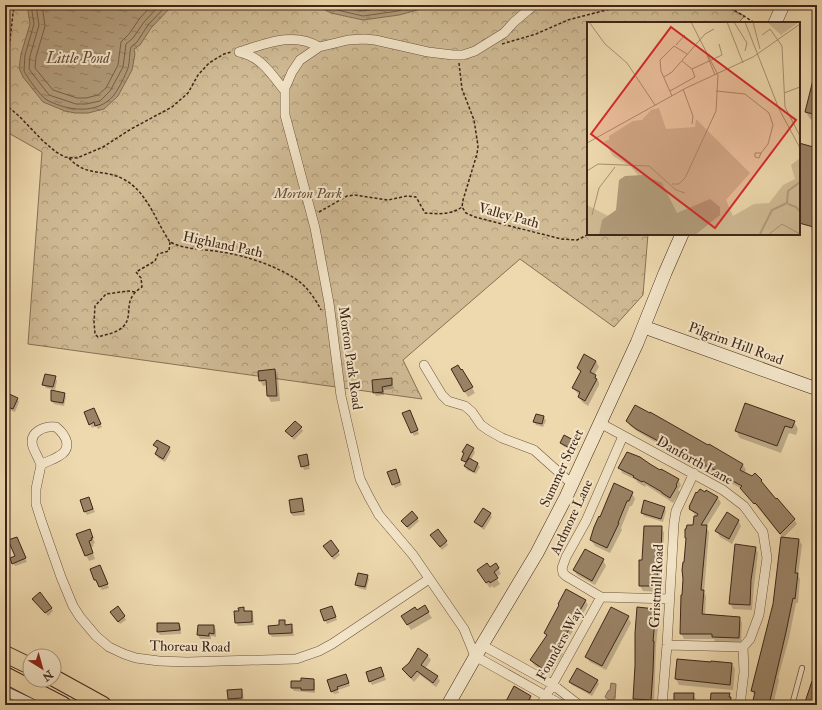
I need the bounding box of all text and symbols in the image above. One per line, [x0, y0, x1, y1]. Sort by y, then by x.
inset map [587, 22, 800, 235]
water label: Little Pond [45, 49, 111, 68]
park label: Morton Park [273, 185, 342, 202]
street label: Valley Path [476, 199, 542, 233]
street label: Highland Path [181, 228, 265, 261]
street label: Morton Park Road [335, 305, 366, 411]
street label: Pilgrim Hill Road [686, 318, 786, 369]
street label: Summer Street [536, 426, 587, 510]
street label: Danforth Lane [654, 432, 736, 488]
street label: Ardmore Lane [546, 477, 596, 559]
street label: Gristmill Road [646, 544, 667, 628]
street label: Founders Way [533, 604, 588, 684]
street label: Thoreau Road [149, 637, 231, 656]
north arrow [22, 648, 62, 688]
text: N [39, 667, 56, 684]

